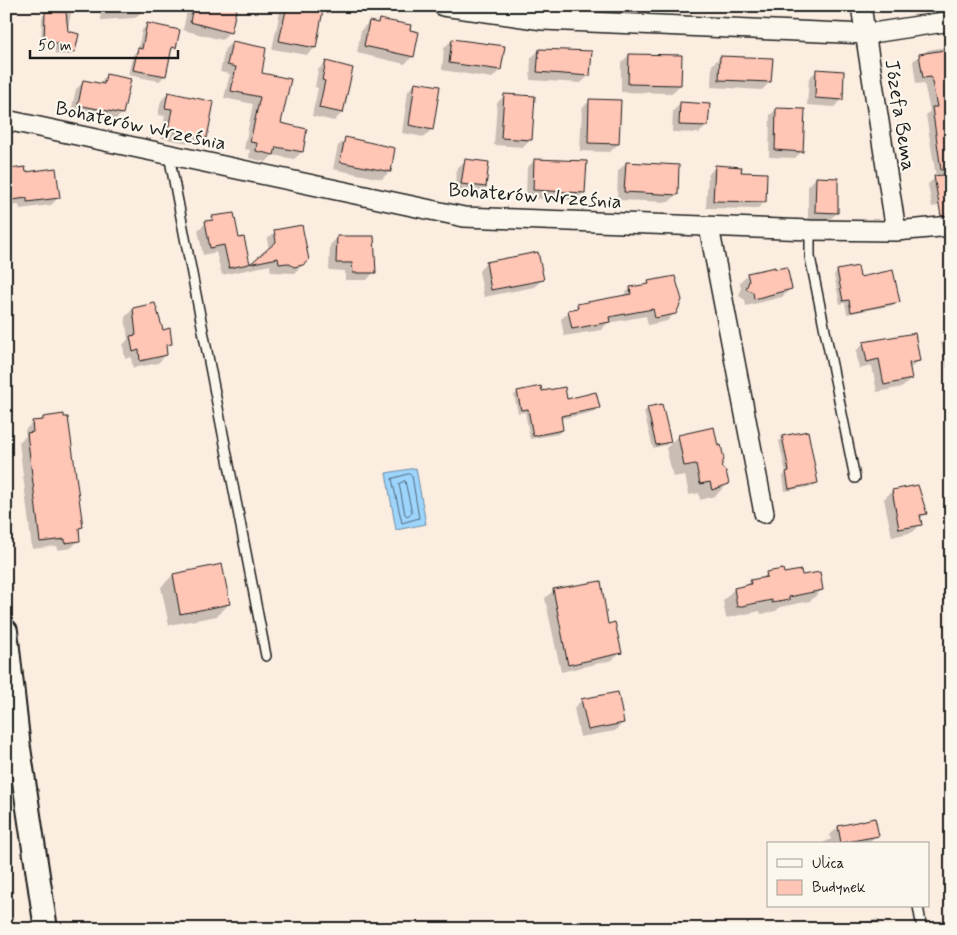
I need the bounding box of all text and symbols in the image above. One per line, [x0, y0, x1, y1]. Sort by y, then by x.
scale bar [30, 28, 178, 60]
text: 50 m [38, 36, 72, 56]
street label: Józefa Bema [877, 57, 922, 173]
street label: Bohaterów Września [53, 95, 228, 158]
street label: Bohaterów Września [447, 177, 622, 216]
legend [767, 842, 930, 908]
text: Ulica [812, 854, 845, 874]
text: Budynek [812, 878, 866, 898]

